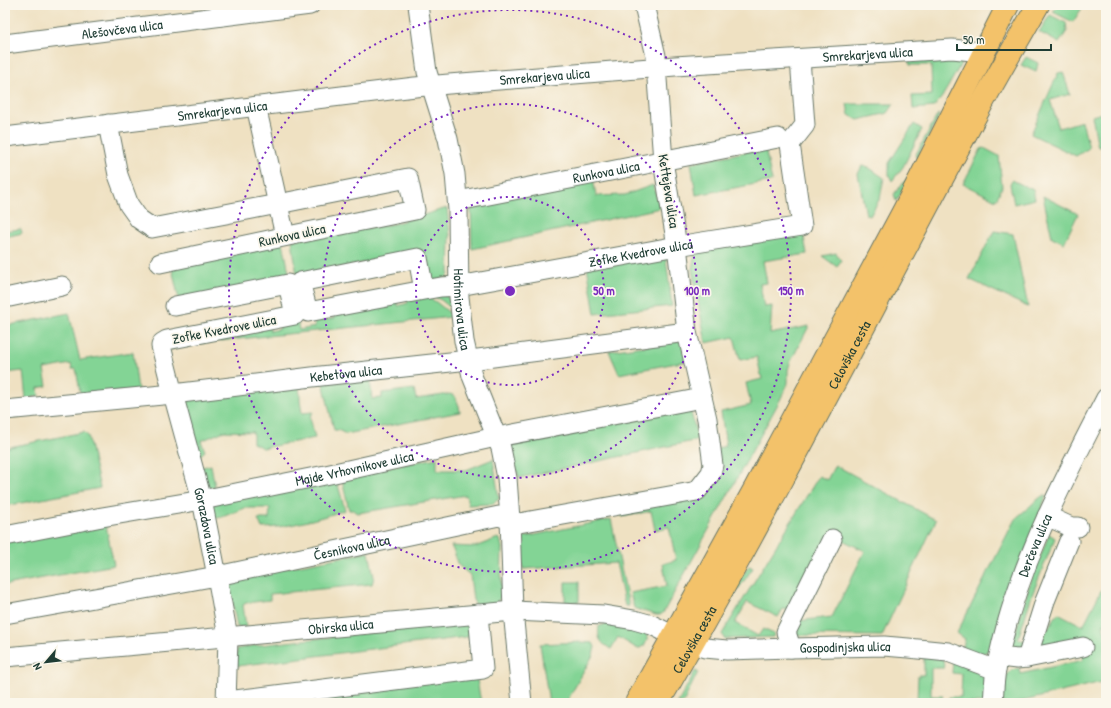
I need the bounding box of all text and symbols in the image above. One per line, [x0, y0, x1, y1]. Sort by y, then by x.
street label: Alešovčeva ulica [80, 14, 164, 43]
scale bar [957, 26, 1051, 52]
text: 50 m [963, 31, 984, 48]
street label: Smrekarjeva ulica [822, 41, 914, 66]
street label: Smrekarjeva ulica [499, 63, 591, 89]
street label: Smrekarjeva ulica [176, 95, 269, 125]
street label: Kettejeva ulica [653, 153, 685, 230]
street label: Runkova ulica [571, 155, 642, 187]
street label: Runkova ulica [257, 218, 327, 251]
street label: Zofke Kvedrove ulica [587, 234, 694, 271]
street label: Hotimirova ulica [450, 268, 476, 352]
text: 50 m [593, 282, 615, 299]
text: 100 m [684, 282, 710, 299]
text: 150 m [778, 282, 804, 299]
centre of rings [503, 284, 517, 298]
street label: Zofke Kvedrove ulica [170, 309, 278, 348]
street label: Celovška cesta [823, 317, 875, 392]
street label: Kebetova ulica [309, 359, 384, 386]
street label: Majde Vrhovnikove ulica [294, 446, 416, 490]
street label: Gorazdova ulica [190, 485, 225, 566]
street label: Derčeva ulica [1013, 510, 1056, 579]
street label: Česnikova ulica [312, 529, 392, 564]
street label: Celovška cesta [667, 602, 721, 677]
street label: Obirska ulica [307, 614, 375, 639]
street label: Gospodinjska ulica [799, 636, 892, 657]
north arrow [26, 642, 66, 682]
text: N [30, 661, 45, 673]

